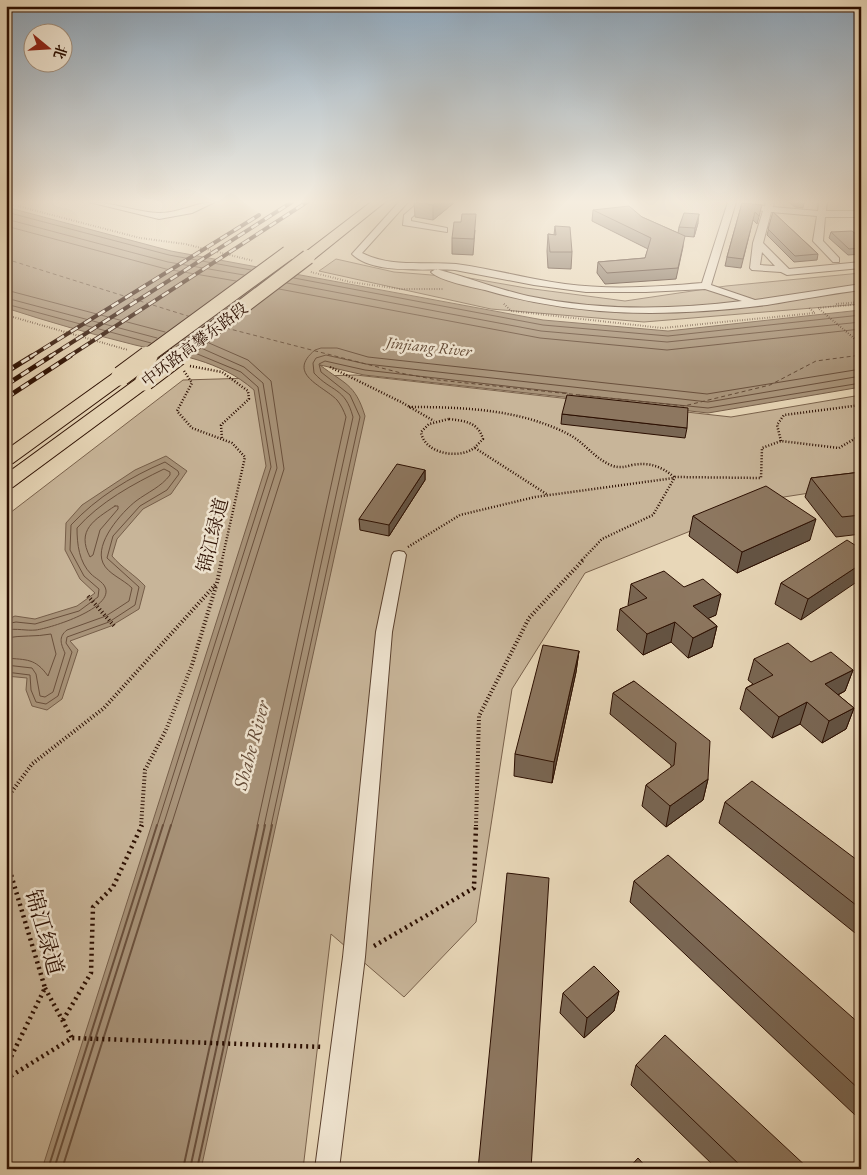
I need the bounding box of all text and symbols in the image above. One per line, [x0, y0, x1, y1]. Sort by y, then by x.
north arrow [22, 22, 72, 72]
text: 北 [50, 43, 71, 61]
street label: 中环路高攀东路段 [137, 297, 252, 391]
water label: Jinjiang River [382, 331, 474, 362]
street label: 锦江绿道 [191, 495, 234, 575]
water label: Shahe River [226, 696, 276, 793]
street label: 锦江绿道 [18, 886, 71, 978]

